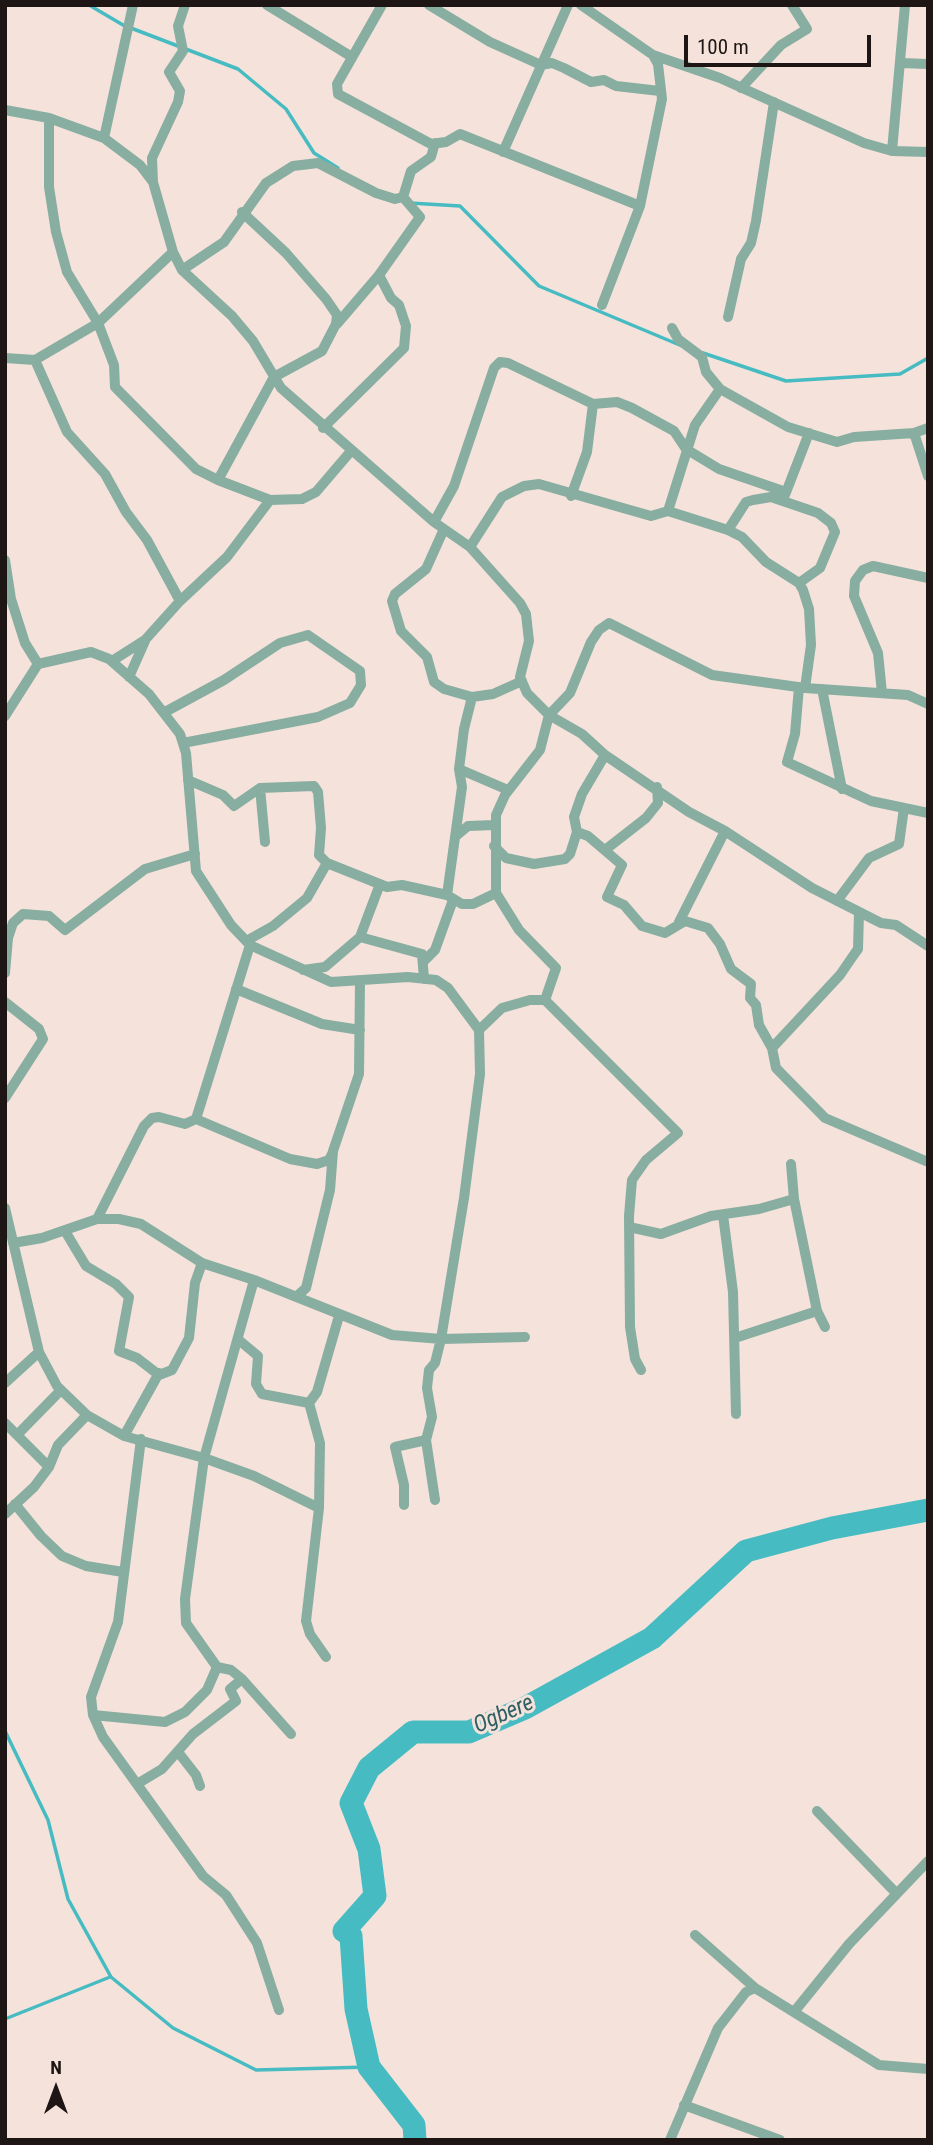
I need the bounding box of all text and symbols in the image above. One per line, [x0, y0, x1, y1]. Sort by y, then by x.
scale bar [688, 21, 875, 65]
text: 100 m [697, 35, 749, 59]
water label: Ogbere [470, 1690, 538, 1740]
north arrow [21, 2054, 91, 2124]
text: N [50, 2056, 62, 2079]

